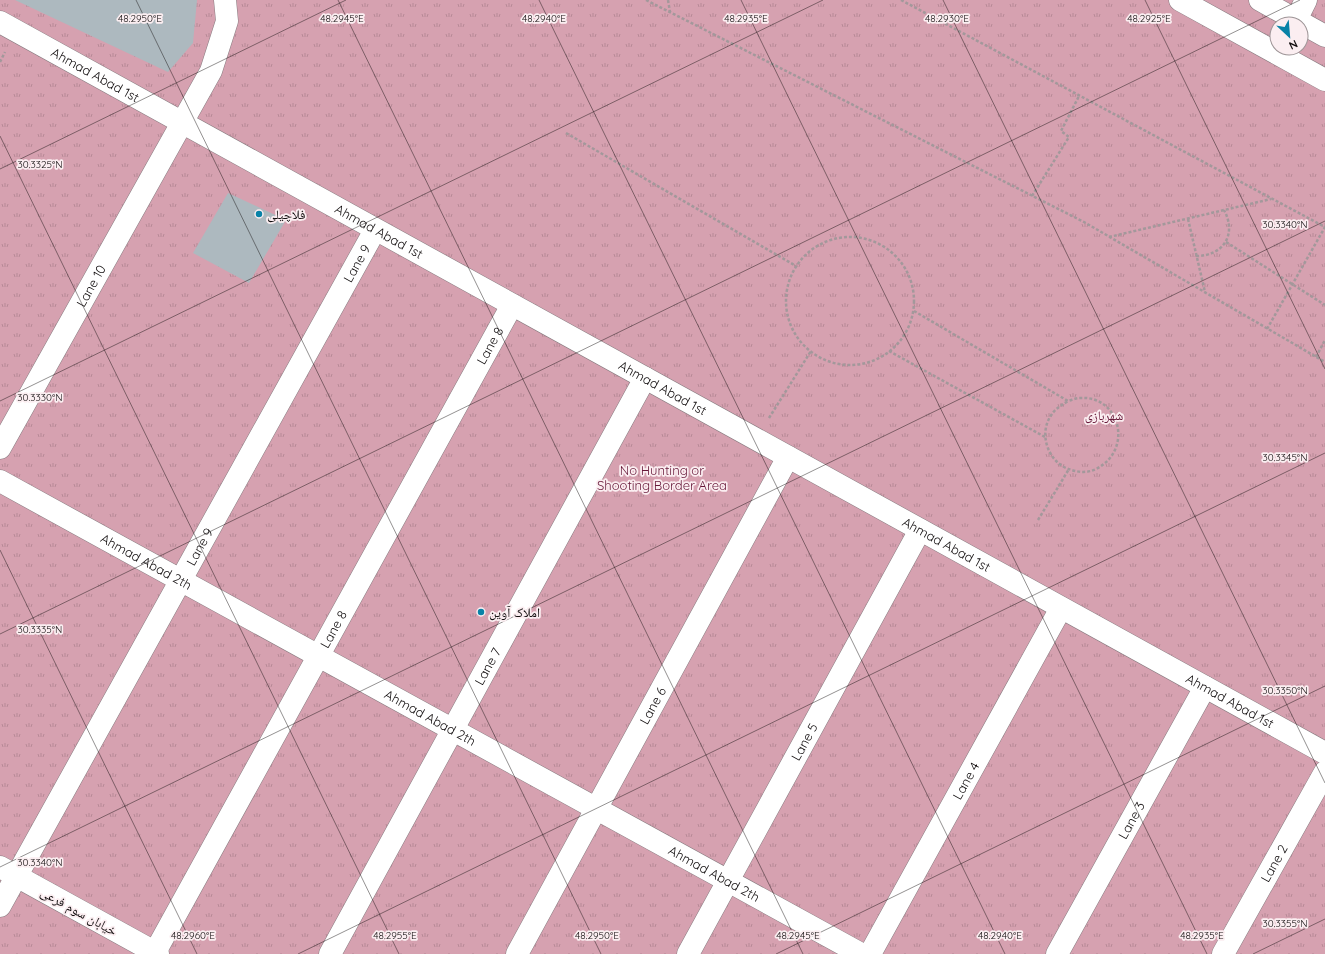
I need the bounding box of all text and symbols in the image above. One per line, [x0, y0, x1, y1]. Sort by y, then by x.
text: 48.2950°E [118, 12, 162, 25]
text: 48.2945°E [320, 12, 364, 25]
text: 48.2940°E [522, 12, 566, 25]
text: 48.2935°E [724, 12, 768, 25]
text: 48.2930°E [925, 12, 969, 25]
text: 48.2925°E [1127, 12, 1171, 25]
north arrow [1269, 16, 1309, 56]
text: N [1287, 37, 1300, 53]
street label: Ahmad Abad 1st [49, 44, 142, 105]
text: 30.3325°N [17, 158, 63, 171]
street label: Ahmad Abad 1st [332, 200, 426, 262]
place label: فلاچیلی [267, 206, 305, 223]
marker: فلاچیلی [254, 209, 264, 219]
text: 30.3340°N [1262, 218, 1308, 231]
street label: Lane 9 [340, 242, 373, 285]
street label: Lane 10 [73, 262, 109, 310]
street label: Lane 8 [473, 324, 506, 367]
street label: Ahmad Abad 1st [616, 357, 710, 418]
text: 30.3330°N [17, 391, 63, 404]
park label: شهربازی [1085, 407, 1123, 424]
text: 30.3345°N [1263, 451, 1307, 464]
park label: No Hunting or Shooting Border Area [597, 462, 727, 493]
street label: Ahmad Abad 1st [900, 514, 993, 575]
street label: Lane 9 [183, 525, 216, 568]
street label: Ahmad Abad 2th [98, 530, 195, 593]
place label: املاک آوین [489, 604, 540, 621]
marker: املاک آوین [476, 607, 486, 617]
street label: Lane 8 [316, 608, 350, 651]
text: 30.3335°N [18, 623, 62, 636]
street label: Lane 7 [471, 645, 504, 688]
street label: Ahmad Abad 1st [1183, 670, 1277, 731]
street label: Lane 6 [636, 684, 669, 727]
text: 30.3350°N [1262, 684, 1308, 697]
street label: Ahmad Abad 2th [382, 686, 479, 749]
street label: Lane 5 [787, 720, 821, 763]
street label: Lane 4 [949, 759, 982, 802]
street label: Lane 3 [1114, 799, 1148, 842]
street label: Ahmad Abad 2th [666, 842, 763, 905]
street label: Lane 2 [1257, 842, 1291, 885]
text: 30.3340°N [17, 856, 63, 869]
street label: خیابان سوم فرعی [37, 883, 120, 939]
text: 30.3355°N [1263, 917, 1307, 930]
text: 48.2960°E [171, 929, 215, 942]
text: 48.2955°E [373, 929, 417, 942]
text: 48.2950°E [575, 929, 619, 942]
text: 48.2945°E [776, 929, 820, 942]
text: 48.2940°E [978, 929, 1022, 942]
text: 48.2935°E [1180, 929, 1224, 942]

